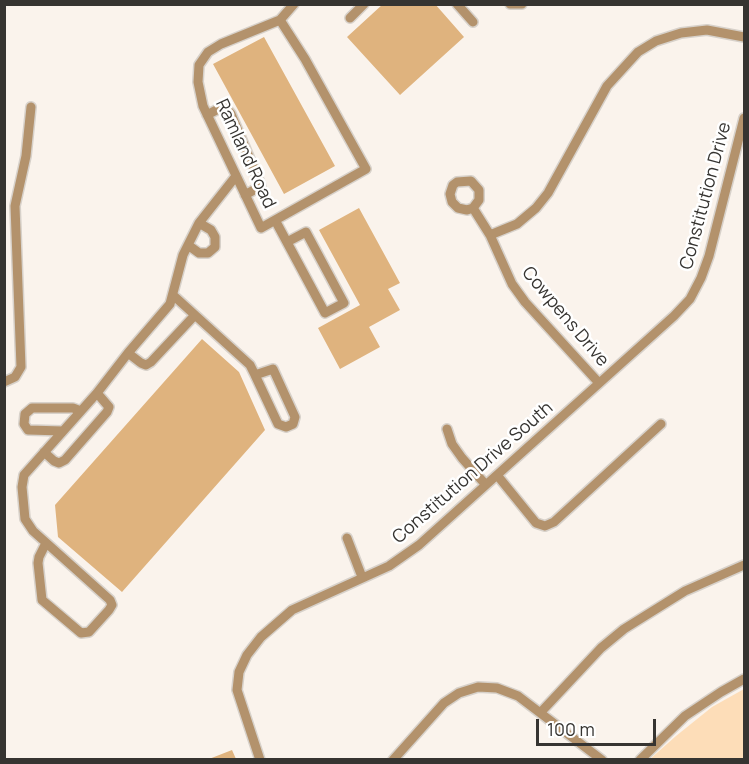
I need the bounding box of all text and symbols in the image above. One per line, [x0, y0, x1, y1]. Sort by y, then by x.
street label: Ramland Road [210, 96, 280, 212]
street label: Constitution Drive [676, 120, 736, 272]
street label: Cowpens Drive [517, 263, 613, 371]
street label: Constitution Drive South [388, 397, 558, 549]
scale bar [539, 707, 659, 745]
text: 100 m [547, 717, 595, 741]

